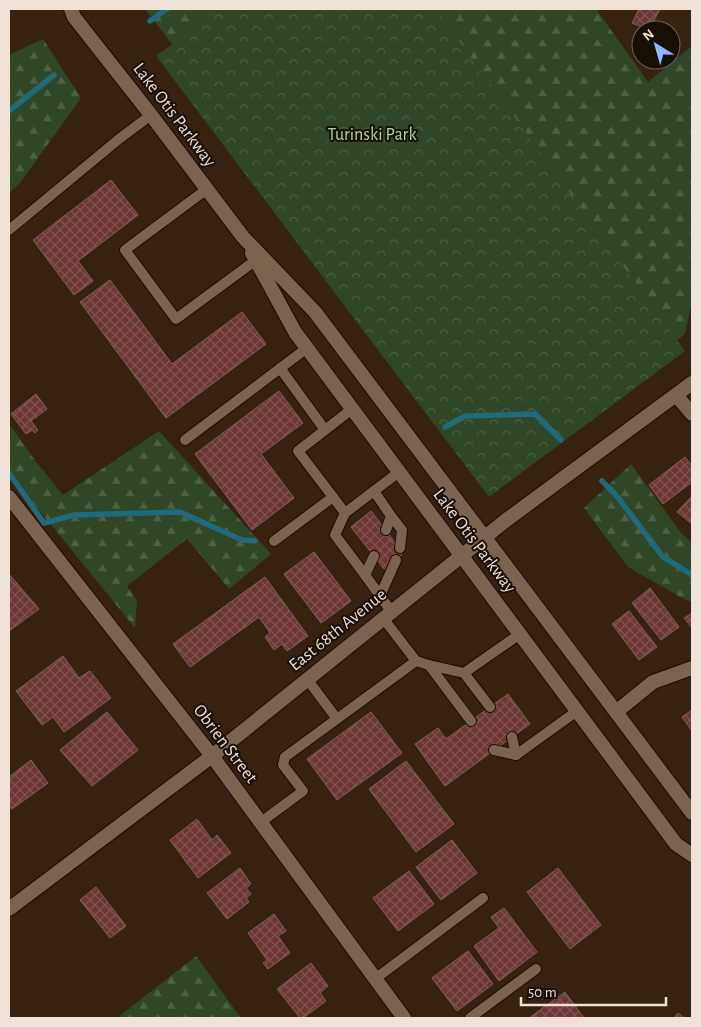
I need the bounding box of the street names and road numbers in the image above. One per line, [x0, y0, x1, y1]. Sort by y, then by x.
street label: Lake Otis Parkway [129, 60, 219, 171]
street label: Lake Otis Parkway [429, 486, 519, 597]
street label: East 68th Avenue [286, 585, 390, 675]
street label: Obrien Street [190, 701, 261, 787]

